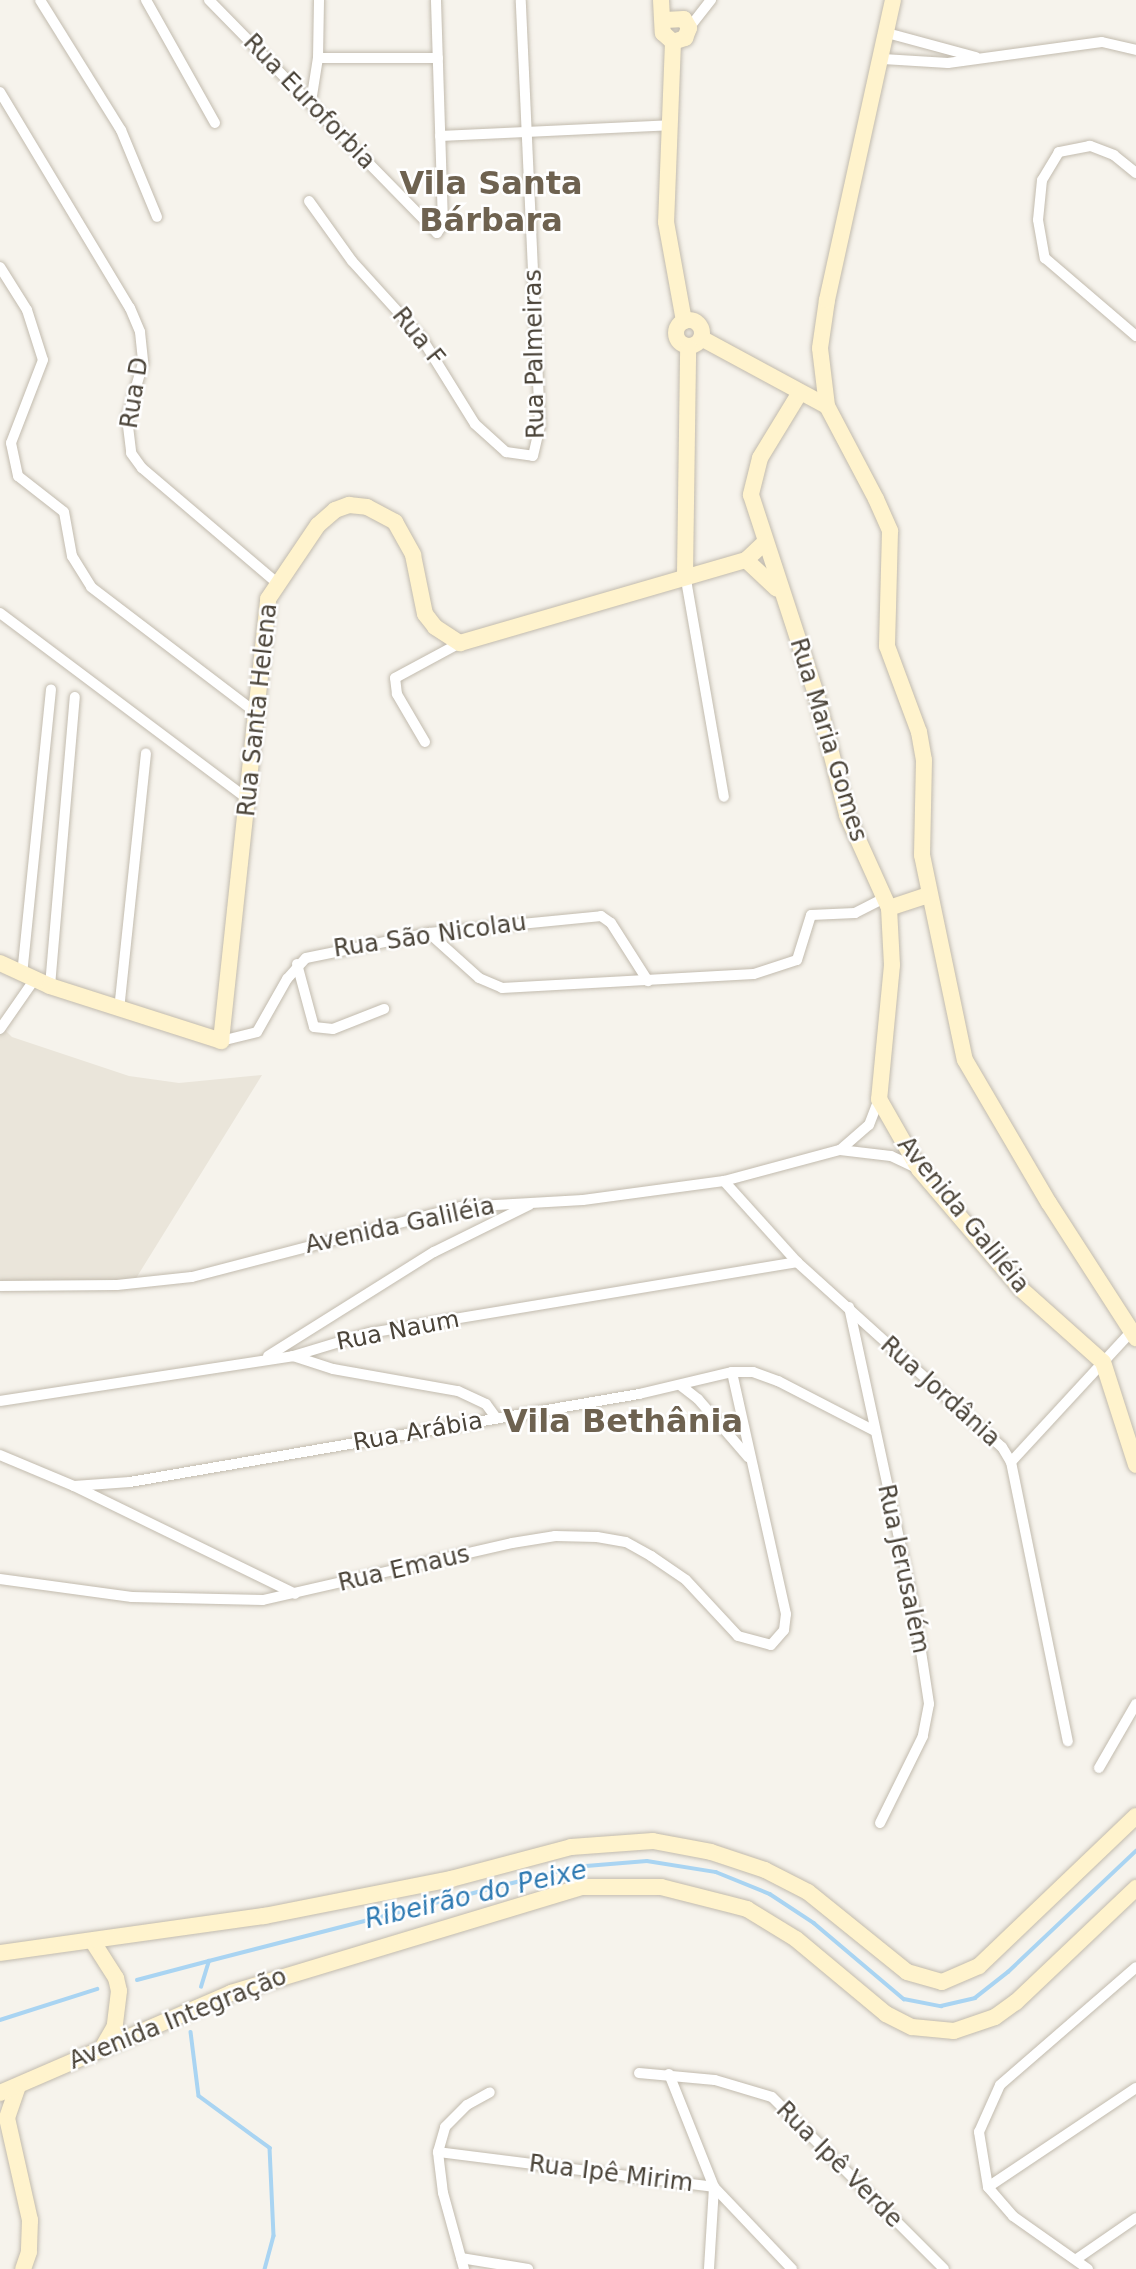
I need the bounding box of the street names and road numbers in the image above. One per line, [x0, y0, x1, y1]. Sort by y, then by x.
street label: Rua Euroforbia [237, 28, 381, 176]
street label: Rua Palmeiras [519, 269, 551, 439]
street label: Rua F [386, 302, 450, 372]
street label: Rua D [115, 355, 155, 431]
street label: Rua Santa Helena [232, 602, 284, 818]
street label: Rua Maria Gomes [783, 635, 873, 845]
street label: Rua São Nicolau [332, 908, 528, 964]
street label: Avenida Galiléia [891, 1131, 1035, 1299]
street label: Avenida Galiléia [303, 1192, 497, 1260]
street label: Rua Naum [334, 1305, 462, 1357]
street label: Rua Jordânia [874, 1331, 1006, 1453]
street label: Rua Arábia [351, 1406, 485, 1458]
street label: Rua Jerusalém [871, 1482, 935, 1656]
street label: Rua Emaus [335, 1540, 473, 1598]
street label: Avenida Integração [65, 1962, 291, 2076]
street label: Rua Ipê Verde [770, 2096, 908, 2234]
street label: Rua Ipê Mirim [527, 2150, 695, 2198]

